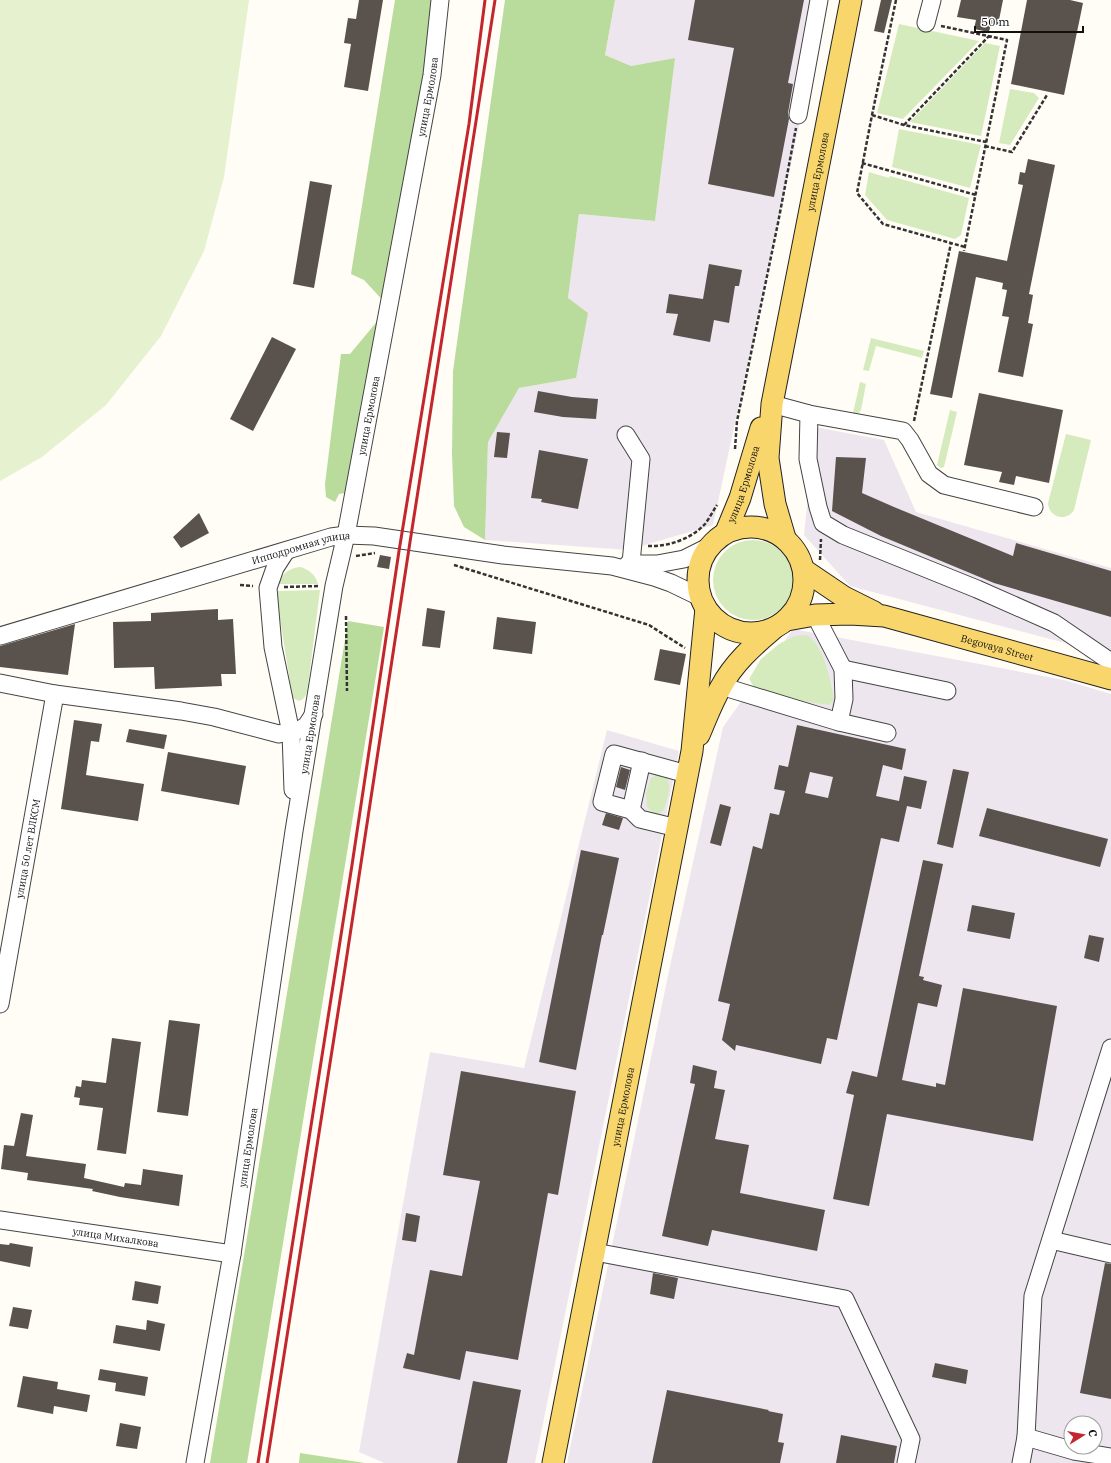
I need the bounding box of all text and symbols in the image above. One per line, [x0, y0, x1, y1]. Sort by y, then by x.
scale bar [975, 8, 1083, 34]
text: 50 m [981, 14, 1010, 29]
street label: улица Ермолова [415, 56, 441, 138]
street label: улица Ермолова [804, 130, 832, 212]
street label: улица Ермолова [355, 374, 383, 456]
street label: улица Ермолова [725, 444, 763, 525]
street label: Ипподромная улица [250, 529, 351, 567]
street label: Begovaya Street [959, 632, 1035, 664]
street label: улица Ермолова [297, 693, 323, 775]
street label: улица 50 лет ВЛКСМ [13, 798, 43, 899]
street label: улица Ермолова [609, 1066, 637, 1148]
street label: улица Ермолова [236, 1106, 260, 1188]
street label: улица Михалкова [72, 1225, 160, 1250]
north arrow [1063, 1415, 1103, 1455]
text: С [1085, 1428, 1100, 1438]

